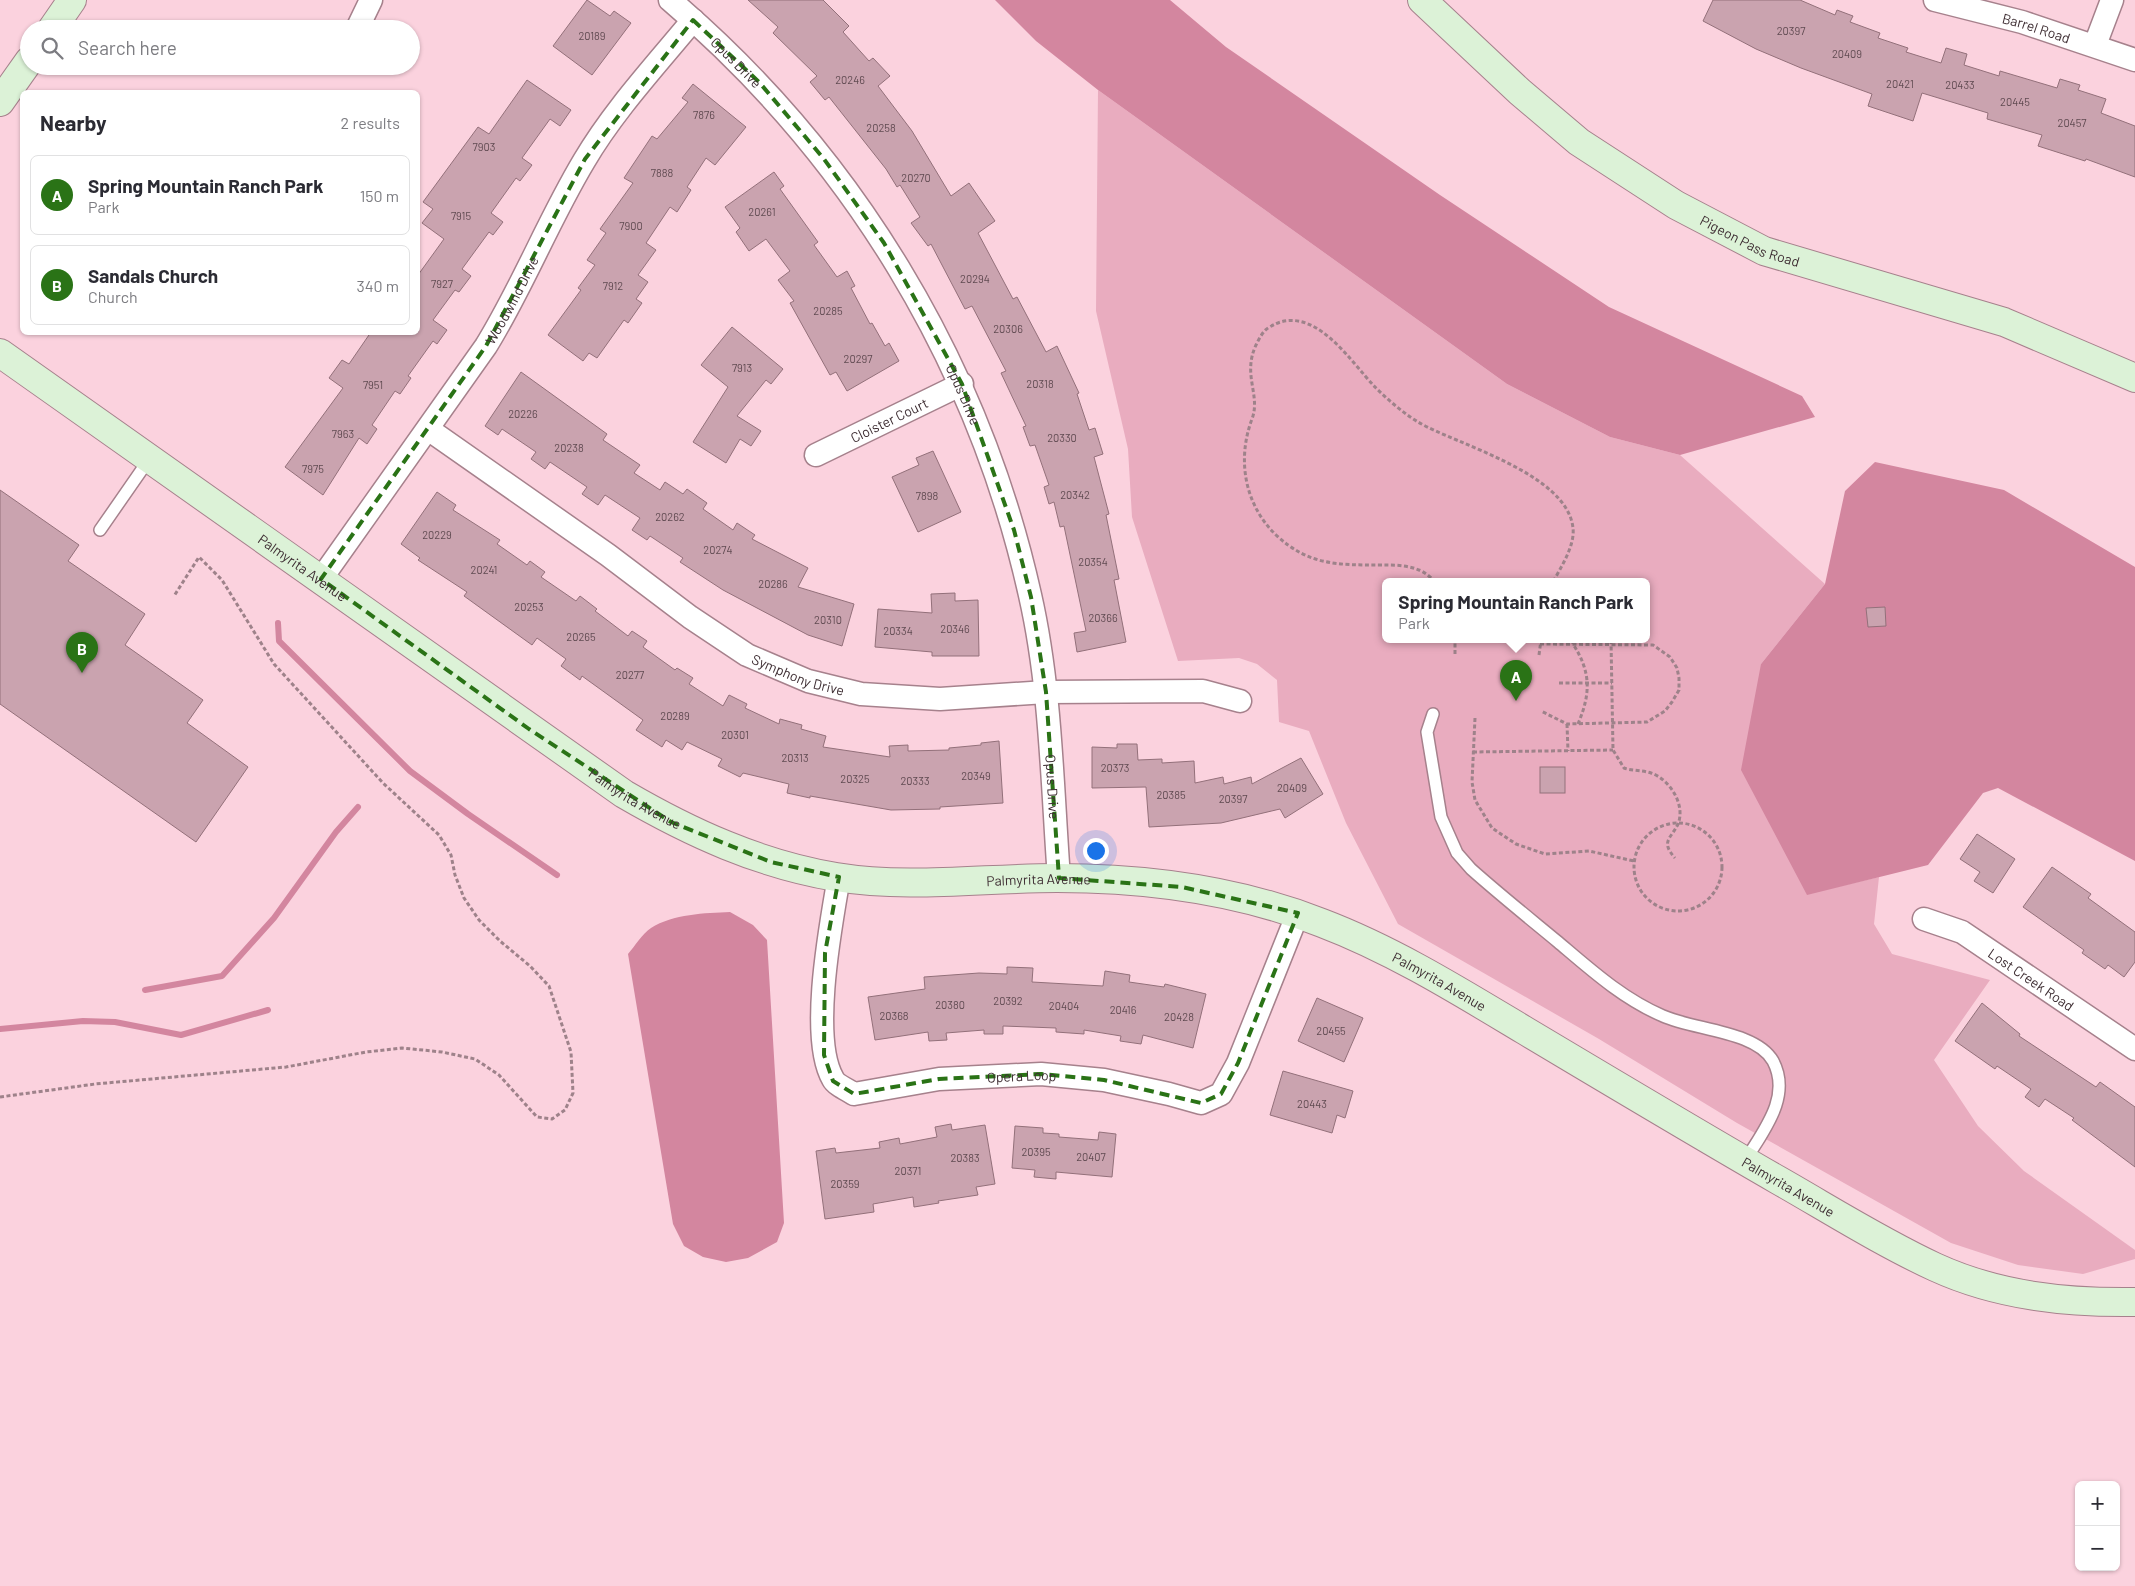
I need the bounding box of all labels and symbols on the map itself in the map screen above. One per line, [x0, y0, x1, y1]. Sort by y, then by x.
street label: Barrel Road [2001, 9, 2073, 46]
house number: 20397 [1777, 24, 1805, 37]
house number: 20189 [578, 29, 606, 42]
street label: Opus Drive [708, 33, 766, 91]
house number: 20409 [1832, 47, 1862, 60]
house number: 20246 [835, 73, 865, 86]
house number: 20421 [1886, 77, 1914, 90]
house number: 20433 [1945, 78, 1975, 91]
house number: 20445 [2000, 95, 2030, 108]
house number: 7876 [693, 108, 715, 121]
house number: 20457 [2057, 116, 2087, 129]
house number: 20258 [866, 121, 896, 134]
house number: 7903 [473, 140, 495, 153]
house number: 7888 [651, 166, 673, 179]
house number: 20270 [901, 171, 931, 184]
house number: 20261 [748, 205, 776, 218]
house number: 7915 [451, 209, 471, 222]
street label: Pigeon Pass Road [1698, 211, 1802, 270]
house number: 7900 [619, 219, 643, 232]
street label: Woodwind Drive [481, 253, 541, 347]
house number: 20294 [960, 272, 990, 285]
house number: 7927 [431, 277, 453, 290]
house number: 7912 [603, 279, 623, 292]
house number: 20285 [813, 304, 843, 317]
house number: 20306 [993, 322, 1023, 335]
house number: 20297 [844, 352, 872, 365]
house number: 7913 [732, 361, 752, 374]
street label: Opus Drive [943, 361, 985, 427]
house number: 20318 [1026, 377, 1054, 390]
house number: 7951 [363, 378, 383, 391]
street label: Cloister Court [847, 394, 930, 446]
house number: 20226 [508, 407, 538, 420]
house number: 7963 [332, 427, 354, 440]
house number: 20330 [1047, 431, 1077, 444]
house number: 20238 [554, 441, 584, 454]
house number: 7975 [302, 462, 324, 475]
house number: 20342 [1060, 488, 1090, 501]
house number: 7898 [916, 489, 938, 502]
house number: 20262 [655, 510, 685, 523]
house number: 20229 [422, 528, 452, 541]
street label: Palmyrita Avenue [255, 530, 351, 604]
house number: 20274 [703, 543, 733, 556]
house number: 20354 [1078, 555, 1108, 568]
house number: 20241 [471, 563, 497, 576]
house number: 20286 [758, 577, 788, 590]
house number: 20253 [514, 600, 544, 613]
house number: 20366 [1088, 611, 1118, 624]
house number: 20310 [814, 613, 842, 626]
house number: 20346 [940, 622, 970, 635]
house number: 20334 [883, 624, 913, 637]
house number: 20265 [566, 630, 596, 643]
pin: B [66, 632, 98, 673]
street label: Symphony Drive [750, 650, 846, 698]
pin: A [1500, 660, 1532, 701]
house number: 20277 [616, 668, 644, 681]
house number: 20289 [660, 709, 690, 722]
house number: 20301 [721, 728, 749, 741]
house number: 20313 [781, 751, 809, 764]
street label: Opus Drive [1043, 754, 1064, 820]
house number: 20373 [1101, 761, 1129, 774]
street label: Palmyrita Avenue [586, 764, 684, 832]
house number: 20349 [961, 769, 991, 782]
house number: 20325 [840, 772, 870, 785]
house number: 20333 [900, 774, 930, 787]
house number: 20409 [1277, 781, 1307, 794]
house number: 20385 [1156, 788, 1186, 801]
house number: 20397 [1219, 792, 1247, 805]
your location [1083, 838, 1109, 864]
street label: Palmyrita Avenue [986, 869, 1091, 889]
street label: Lost Creek Road [1985, 944, 2077, 1014]
street label: Palmyrita Avenue [1390, 948, 1490, 1014]
house number: 20392 [993, 994, 1023, 1007]
house number: 20380 [935, 998, 965, 1011]
house number: 20404 [1049, 999, 1079, 1012]
house number: 20416 [1110, 1003, 1137, 1016]
house number: 20368 [879, 1009, 909, 1022]
house number: 20428 [1164, 1010, 1194, 1023]
house number: 20455 [1316, 1024, 1346, 1037]
street label: Opera Loop [987, 1065, 1057, 1085]
house number: 20443 [1297, 1097, 1327, 1110]
house number: 20395 [1021, 1145, 1051, 1158]
house number: 20407 [1076, 1150, 1106, 1163]
house number: 20383 [950, 1151, 980, 1164]
street label: Palmyrita Avenue [1739, 1153, 1838, 1220]
house number: 20371 [895, 1164, 921, 1177]
house number: 20359 [830, 1177, 860, 1190]

